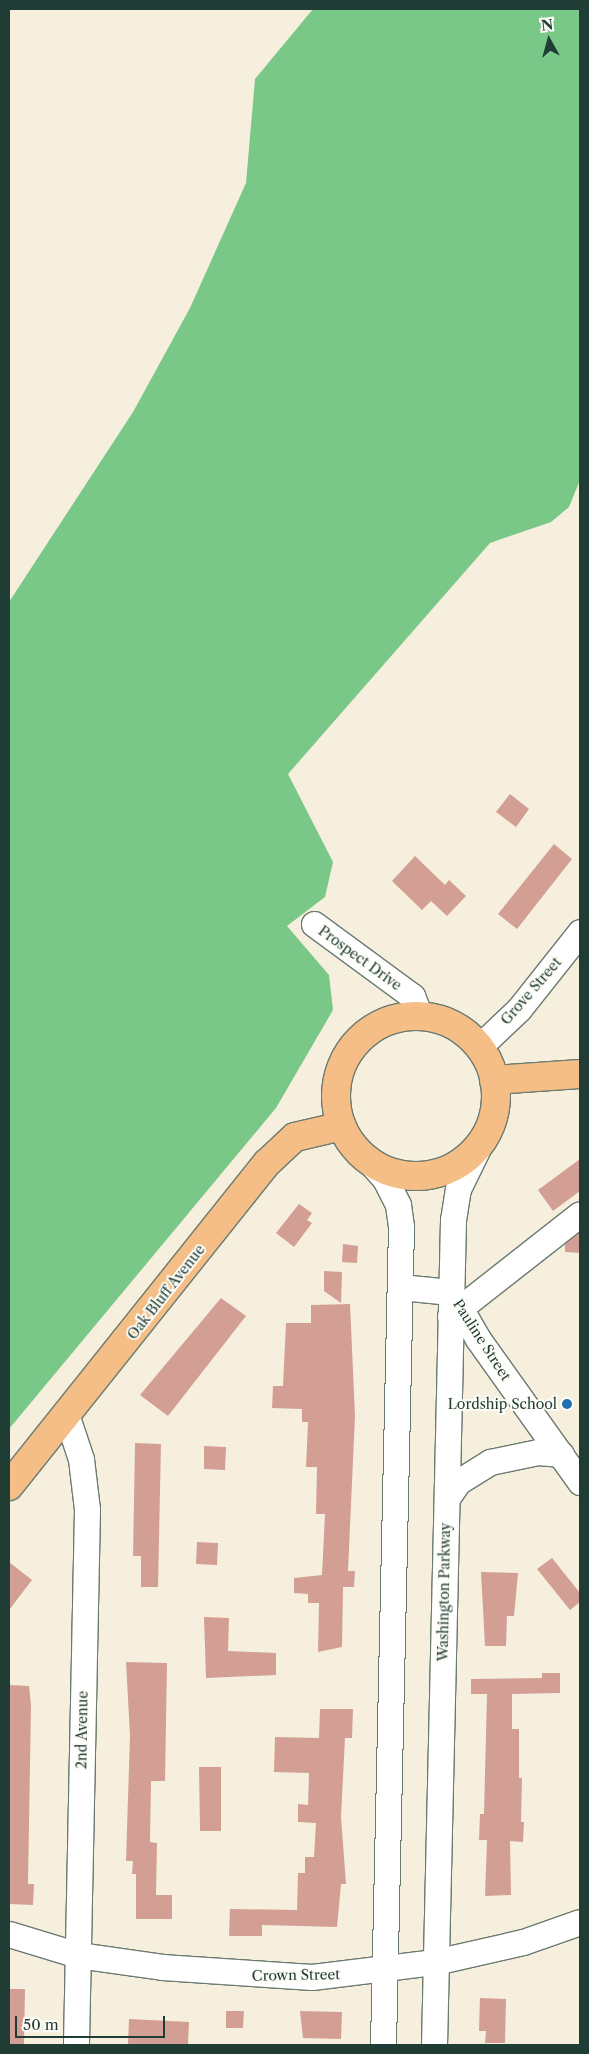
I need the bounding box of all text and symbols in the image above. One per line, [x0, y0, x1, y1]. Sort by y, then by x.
north arrow [524, 15, 574, 65]
text: N [540, 15, 554, 35]
street label: Prospect Drive [315, 922, 405, 994]
street label: Grove Street [497, 954, 565, 1028]
street label: Oak Bluff Avenue [124, 1241, 208, 1343]
street label: Pauline Street [449, 1296, 515, 1384]
place label: Lordship School [448, 1396, 557, 1412]
marker: Lordship School [561, 1398, 573, 1410]
street label: Washington Parkway [434, 1522, 454, 1662]
street label: 2nd Avenue [73, 1690, 91, 1770]
street label: Crown Street [252, 1966, 340, 1984]
scale bar [18, 2006, 168, 2038]
text: 50 m [23, 2015, 59, 2034]

